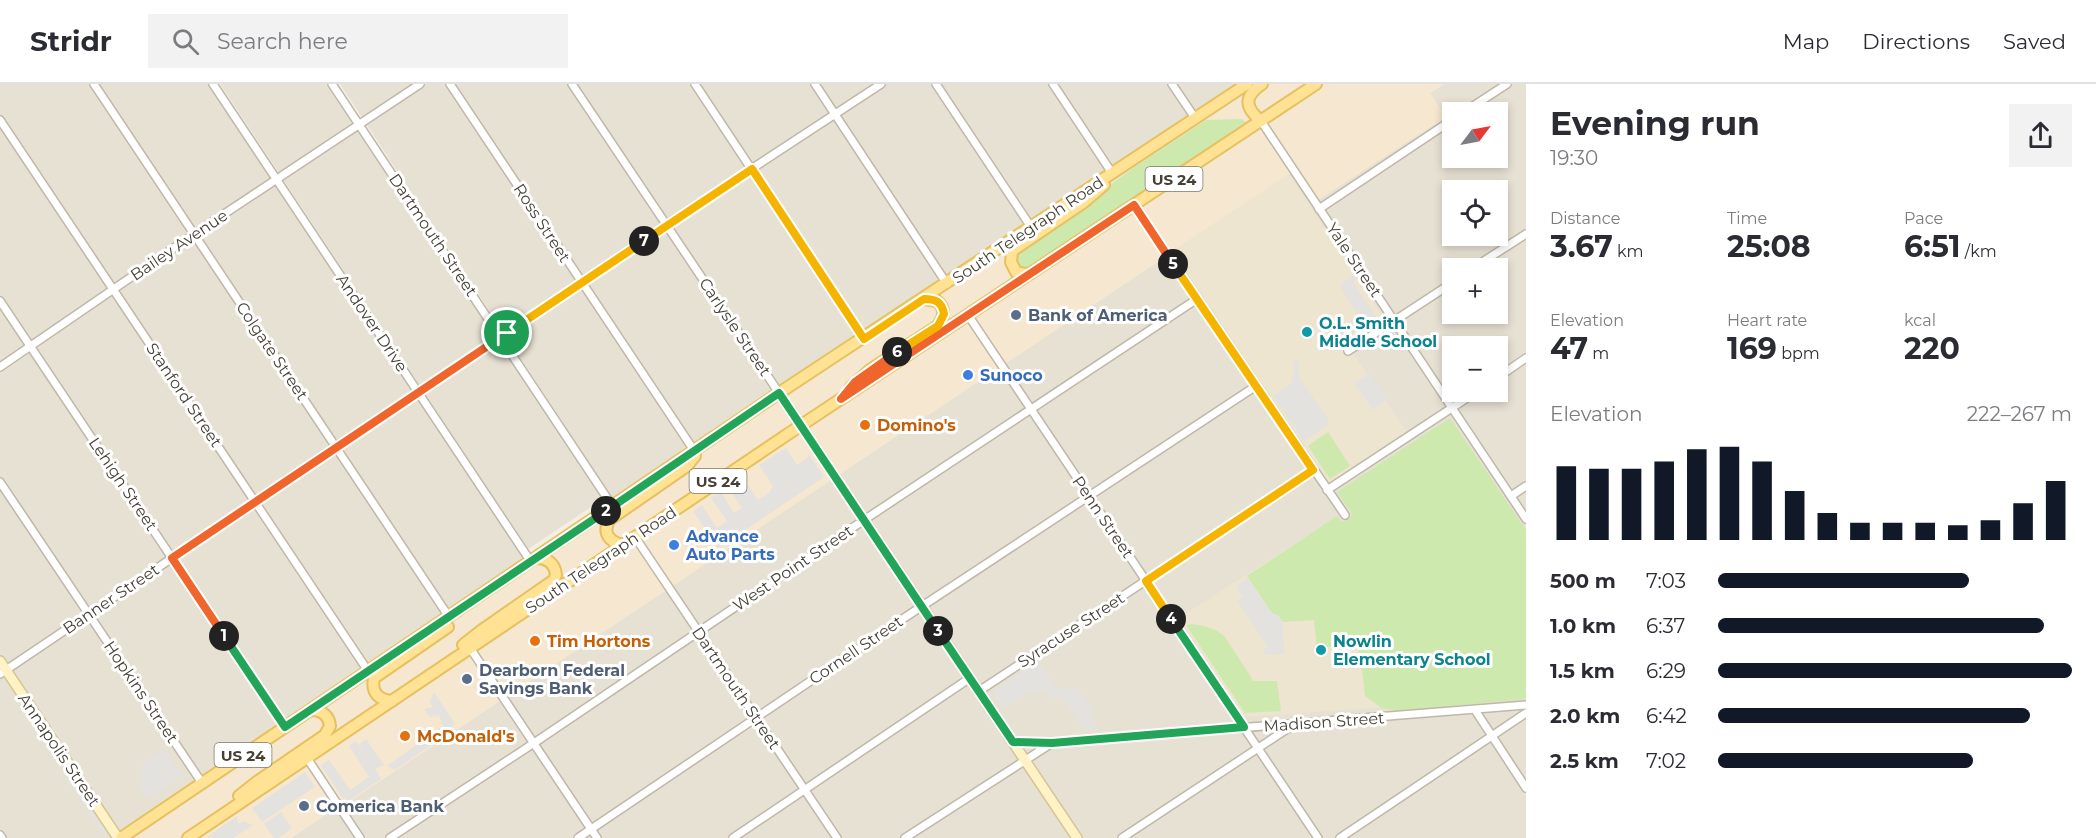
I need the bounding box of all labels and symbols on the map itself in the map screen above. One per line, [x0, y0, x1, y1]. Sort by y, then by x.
north arrow [1442, 102, 1508, 168]
road number: US 24 [1146, 167, 1202, 191]
street label: Dartmouth Street [385, 170, 481, 300]
street label: South Telegraph Road [949, 172, 1107, 288]
street label: Ross Street [510, 180, 575, 266]
street label: Bailey Avenue [127, 206, 231, 284]
street label: Yale Street [1322, 219, 1386, 301]
pin: 7 [629, 226, 659, 256]
pin: 5 [1158, 249, 1188, 279]
street label: Andover Drive [332, 271, 412, 375]
street label: Carlysle Street [695, 274, 775, 380]
street label: Colgate Street [232, 298, 312, 404]
place label: Bank of America [1028, 306, 1168, 325]
pin [481, 307, 532, 358]
marker: Bank of America [1009, 308, 1023, 322]
place label: O.L. Smith Middle School [1319, 314, 1437, 351]
marker: O.L. Smith Middle School [1300, 325, 1314, 339]
pin: 6 [882, 337, 912, 367]
street label: Stanford Street [142, 339, 226, 451]
place label: Sunoco [980, 366, 1043, 385]
marker: Sunoco [961, 368, 975, 382]
place label: Domino's [877, 416, 956, 435]
marker: Domino's [858, 418, 872, 432]
street label: Lehigh Street [85, 434, 161, 535]
road number: US 24 [690, 469, 746, 493]
street label: Penn Street [1069, 472, 1138, 562]
pin: 2 [591, 496, 621, 526]
street label: South Telegraph Road [522, 502, 680, 618]
street label: West Point Street [729, 521, 857, 615]
place label: Advance Auto Parts [685, 527, 775, 564]
marker: Advance Auto Parts [667, 538, 681, 552]
street label: Banner Street [59, 560, 163, 638]
street label: Syracuse Street [1014, 588, 1128, 672]
pin: 4 [1156, 604, 1186, 634]
street label: Cornell Street [806, 611, 907, 688]
pin: 3 [923, 616, 953, 646]
pin: 1 [209, 621, 239, 651]
street label: Dartmouth Street [688, 623, 784, 753]
place label: Tim Hortons [547, 632, 651, 651]
place label: Nowlin Elementary School [1333, 632, 1491, 669]
marker: Tim Hortons [528, 634, 542, 648]
street label: Hopkins Street [100, 637, 182, 747]
marker: Nowlin Elementary School [1314, 643, 1328, 657]
place label: Dearborn Federal Savings Bank [479, 661, 625, 698]
marker: Dearborn Federal Savings Bank [460, 672, 474, 686]
street label: Annapolis Street [14, 690, 104, 811]
street label: Madison Street [1263, 708, 1386, 736]
place label: McDonald's [417, 727, 515, 746]
marker: McDonald's [398, 729, 412, 743]
road number: US 24 [214, 743, 272, 767]
place label: Comerica Bank [316, 797, 444, 816]
marker: Comerica Bank [297, 799, 311, 813]

